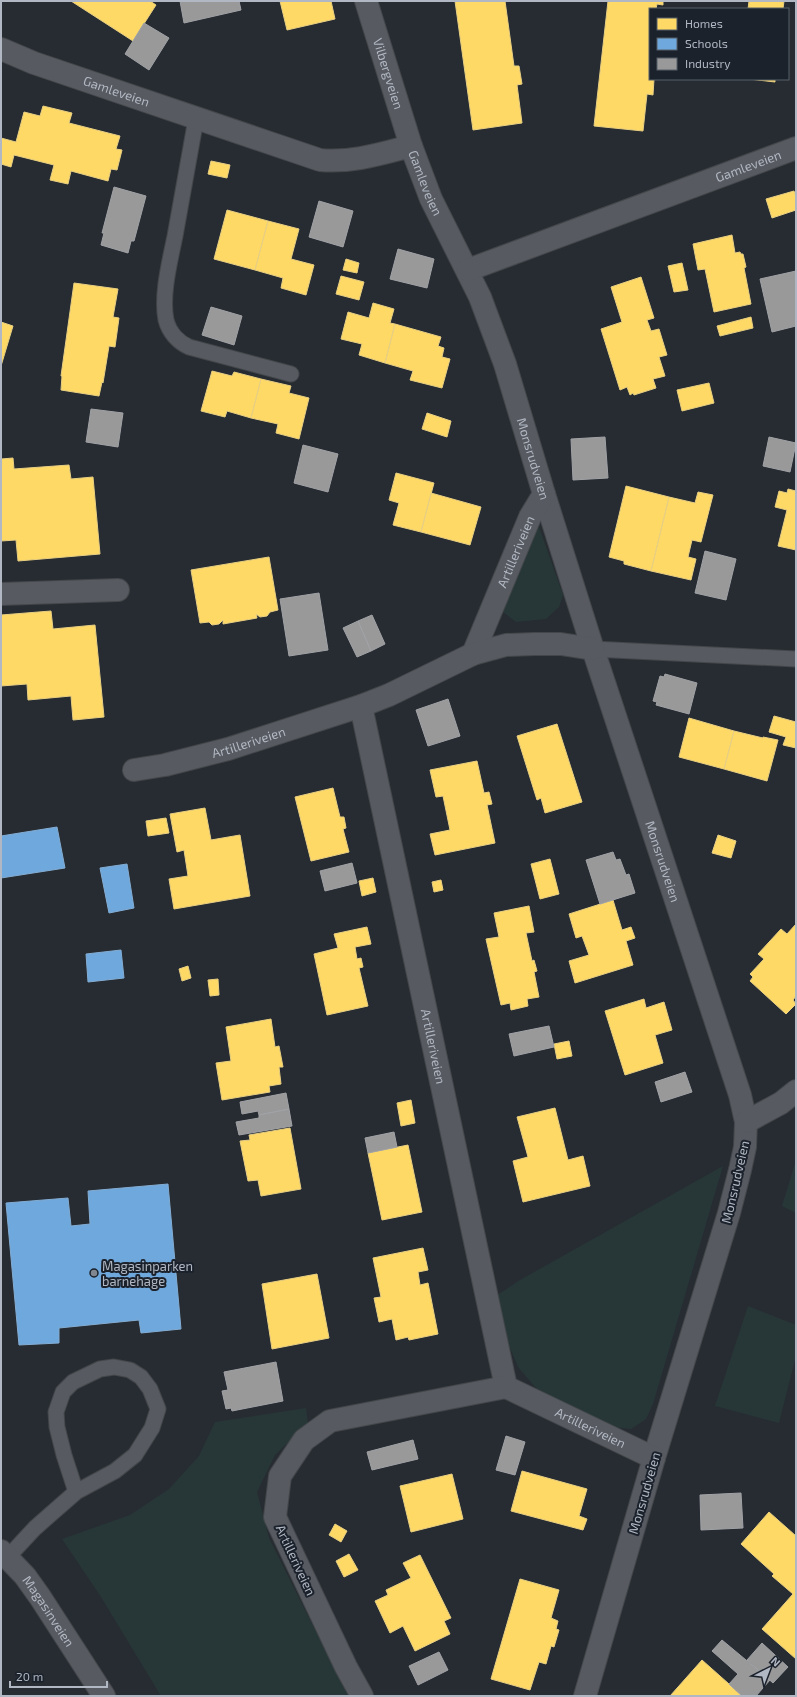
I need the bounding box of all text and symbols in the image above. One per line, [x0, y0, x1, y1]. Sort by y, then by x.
legend [649, 8, 789, 80]
text: Homes [685, 16, 723, 30]
street label: Vilbergveien [370, 36, 407, 111]
text: Schools [685, 36, 728, 50]
text: Industry [685, 56, 731, 70]
street label: Gamleveien [81, 72, 152, 110]
street label: Gamleveien [713, 146, 783, 185]
street label: Gamleveien [405, 148, 446, 218]
street label: Monsrudveien [514, 416, 553, 502]
street label: Artilleriveien [494, 513, 538, 590]
street label: Artilleriveien [210, 723, 287, 761]
street label: Monsrudveien [642, 819, 684, 904]
street label: Artilleriveien [418, 1007, 449, 1085]
street label: Monsrudveien [718, 1139, 752, 1225]
place label: Magasinparken barnehage [102, 1258, 193, 1289]
marker: Magasinparken barnehage [89, 1268, 99, 1278]
street label: Artilleriveien [553, 1404, 628, 1451]
street label: Monsrudveien [625, 1450, 663, 1536]
street label: Artilleriveien [273, 1522, 319, 1598]
street label: Magasinveien [19, 1572, 78, 1650]
north arrow [749, 1649, 789, 1689]
text: N [769, 1654, 783, 1669]
scale bar [10, 1663, 107, 1689]
text: 20 m [16, 1669, 43, 1683]

